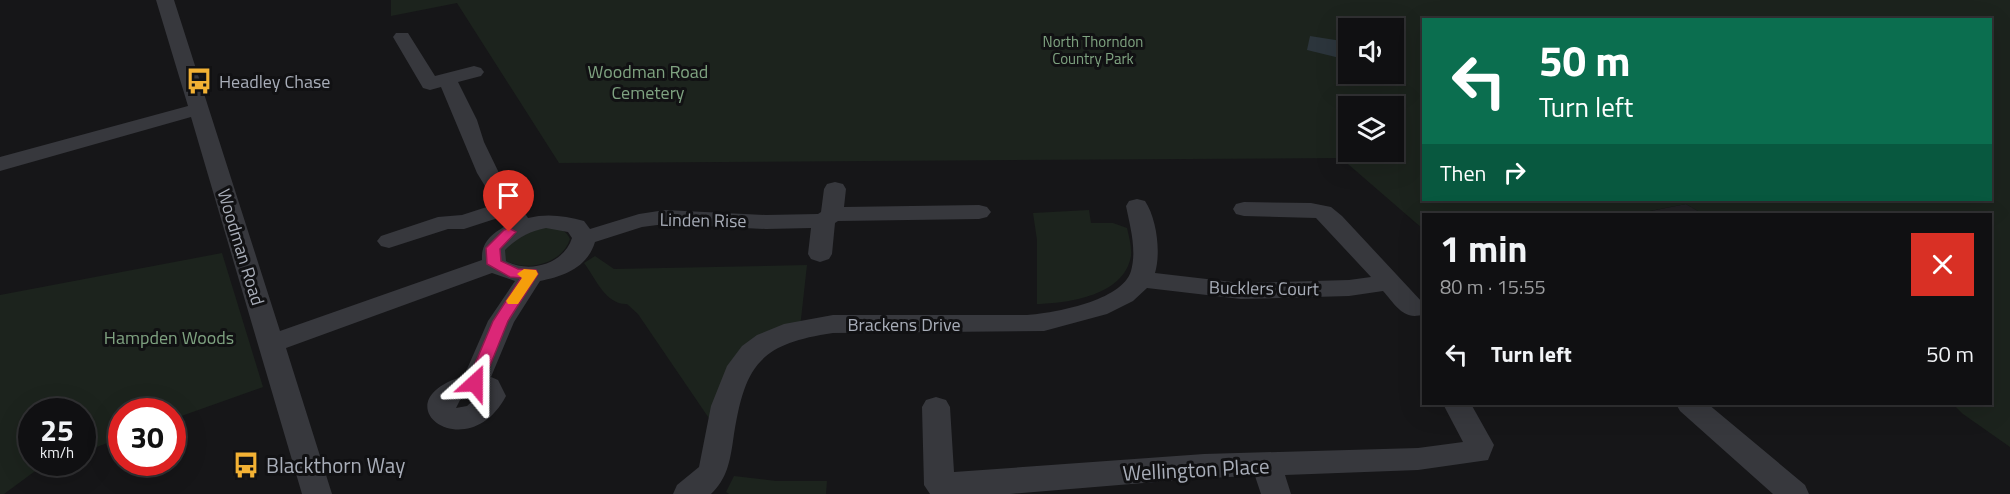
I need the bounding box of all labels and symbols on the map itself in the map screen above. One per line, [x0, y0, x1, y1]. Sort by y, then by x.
park label: North Thorndon Country Park [1043, 30, 1143, 70]
park label: Woodman Road Cemetery [588, 58, 708, 106]
bus stop icon: Headley Chase [184, 66, 214, 96]
place label: Headley Chase [219, 68, 330, 95]
pin [483, 170, 534, 232]
street label: Woodman Road [210, 185, 272, 309]
street label: Linden Rise [659, 206, 747, 234]
street label: Bucklers Court [1209, 274, 1320, 302]
street label: Brackens Drive [847, 311, 961, 338]
park label: Hampden Woods [104, 324, 234, 351]
position arrow [443, 351, 507, 415]
speed limit sign: 30 [108, 398, 186, 476]
place label: Blackthorn Way [266, 449, 405, 481]
street label: Wellington Place [1122, 449, 1270, 489]
bus stop icon: Blackthorn Way [231, 450, 261, 480]

